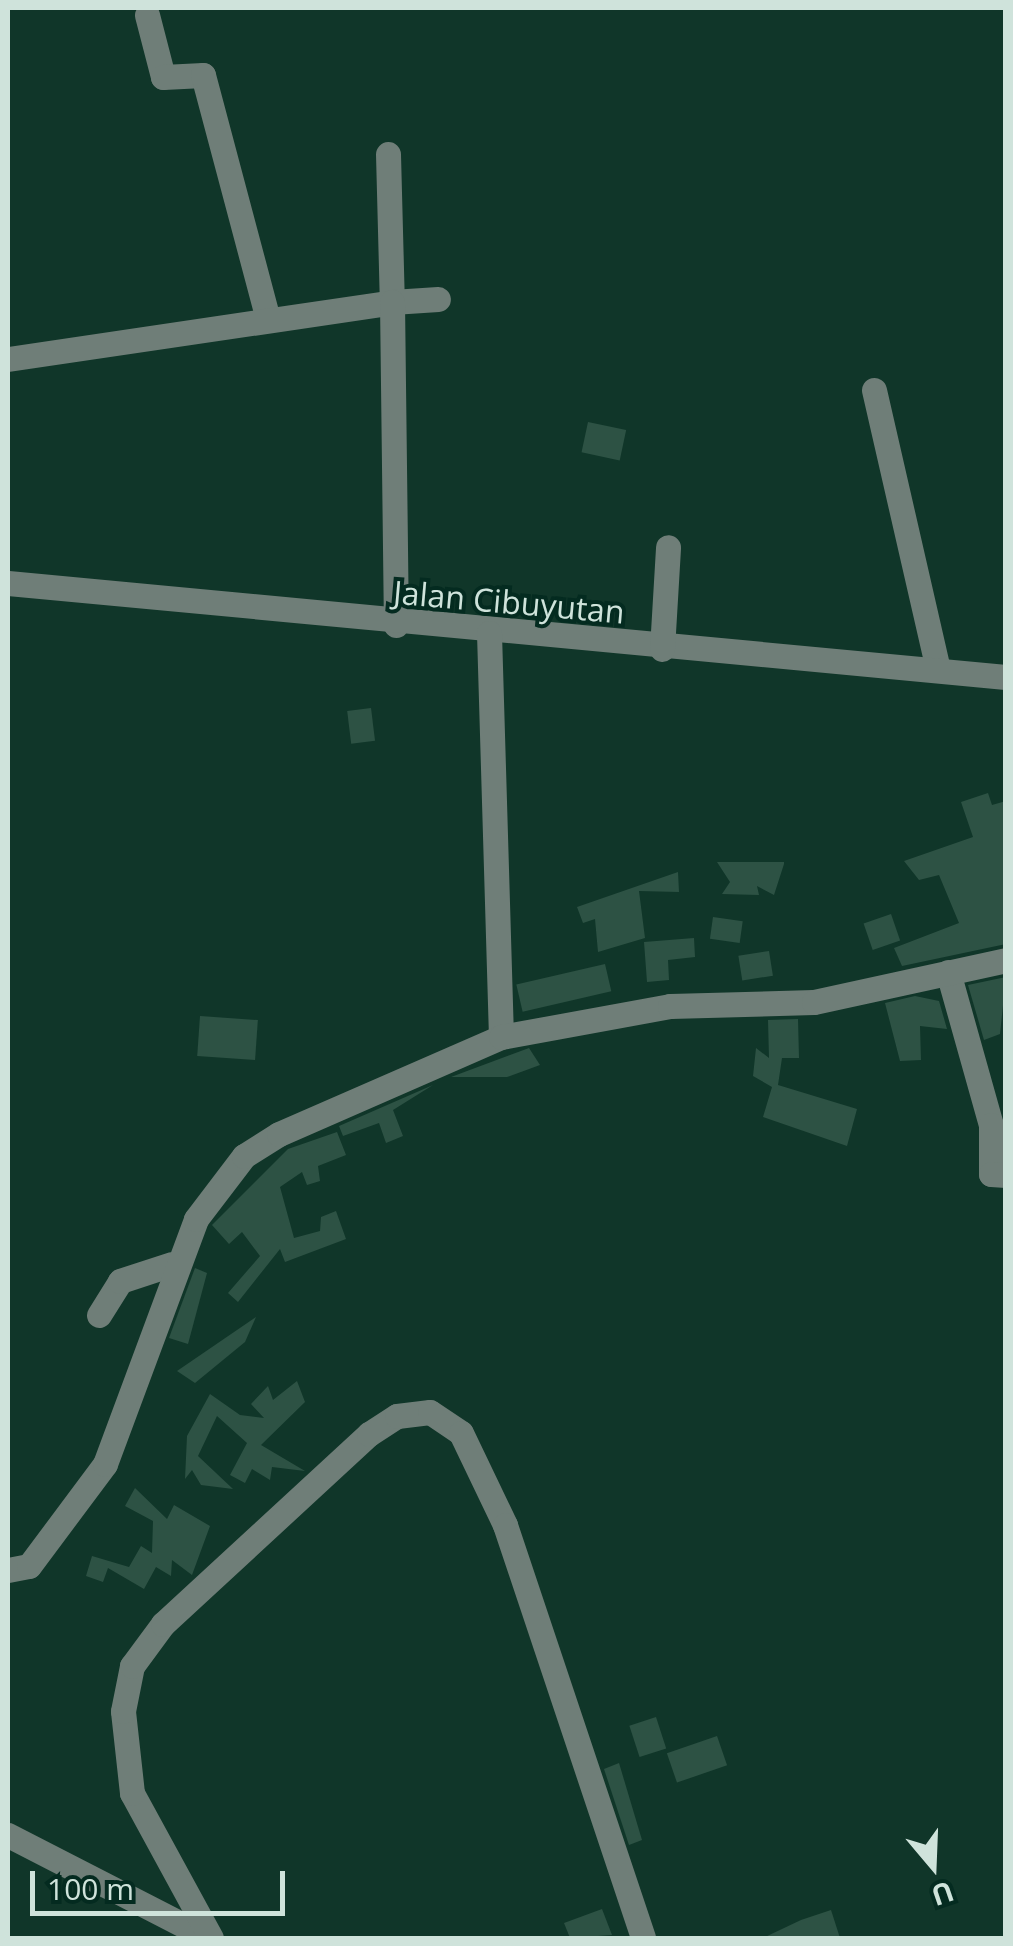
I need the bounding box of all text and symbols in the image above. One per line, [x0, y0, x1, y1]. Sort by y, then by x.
street label: Jalan Cibuyutan [392, 573, 626, 631]
north arrow [883, 1816, 983, 1916]
scale bar [35, 1851, 290, 1913]
text: 100 m [47, 1868, 134, 1909]
text: U [927, 1873, 959, 1916]

